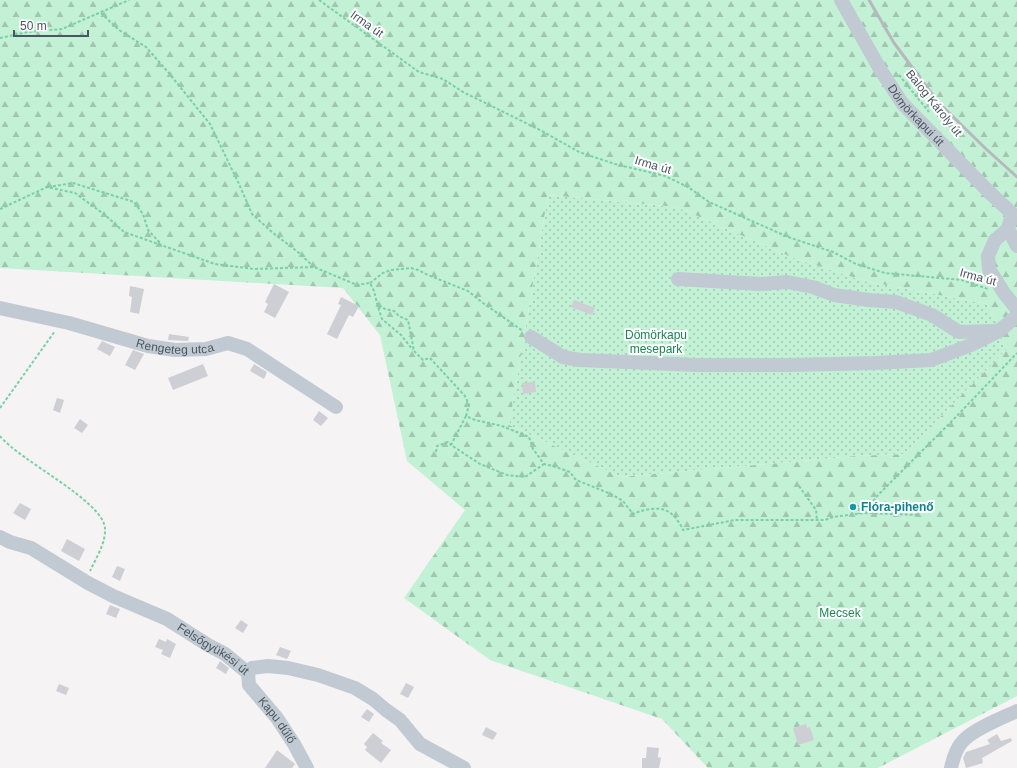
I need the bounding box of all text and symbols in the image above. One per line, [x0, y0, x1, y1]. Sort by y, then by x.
street label: Irma út [348, 8, 387, 41]
scale bar [14, 12, 88, 38]
text: 50 m [20, 19, 47, 33]
street label: Balog Károly út [903, 67, 965, 140]
street label: Dömörkapui út [885, 82, 948, 149]
street label: Irma út [633, 153, 674, 177]
street label: Irma út [958, 265, 998, 289]
park label: Dömörkapu mesepark [625, 328, 687, 356]
street label: Rengeteg utca [135, 336, 216, 357]
place label: Flóra-pihenő [861, 500, 934, 514]
marker: Flóra-pihenő [848, 502, 858, 512]
park label: Mecsek [819, 606, 862, 620]
street label: Felsőgyükési út [175, 620, 252, 678]
street label: Kapu dűlő [255, 694, 299, 746]

